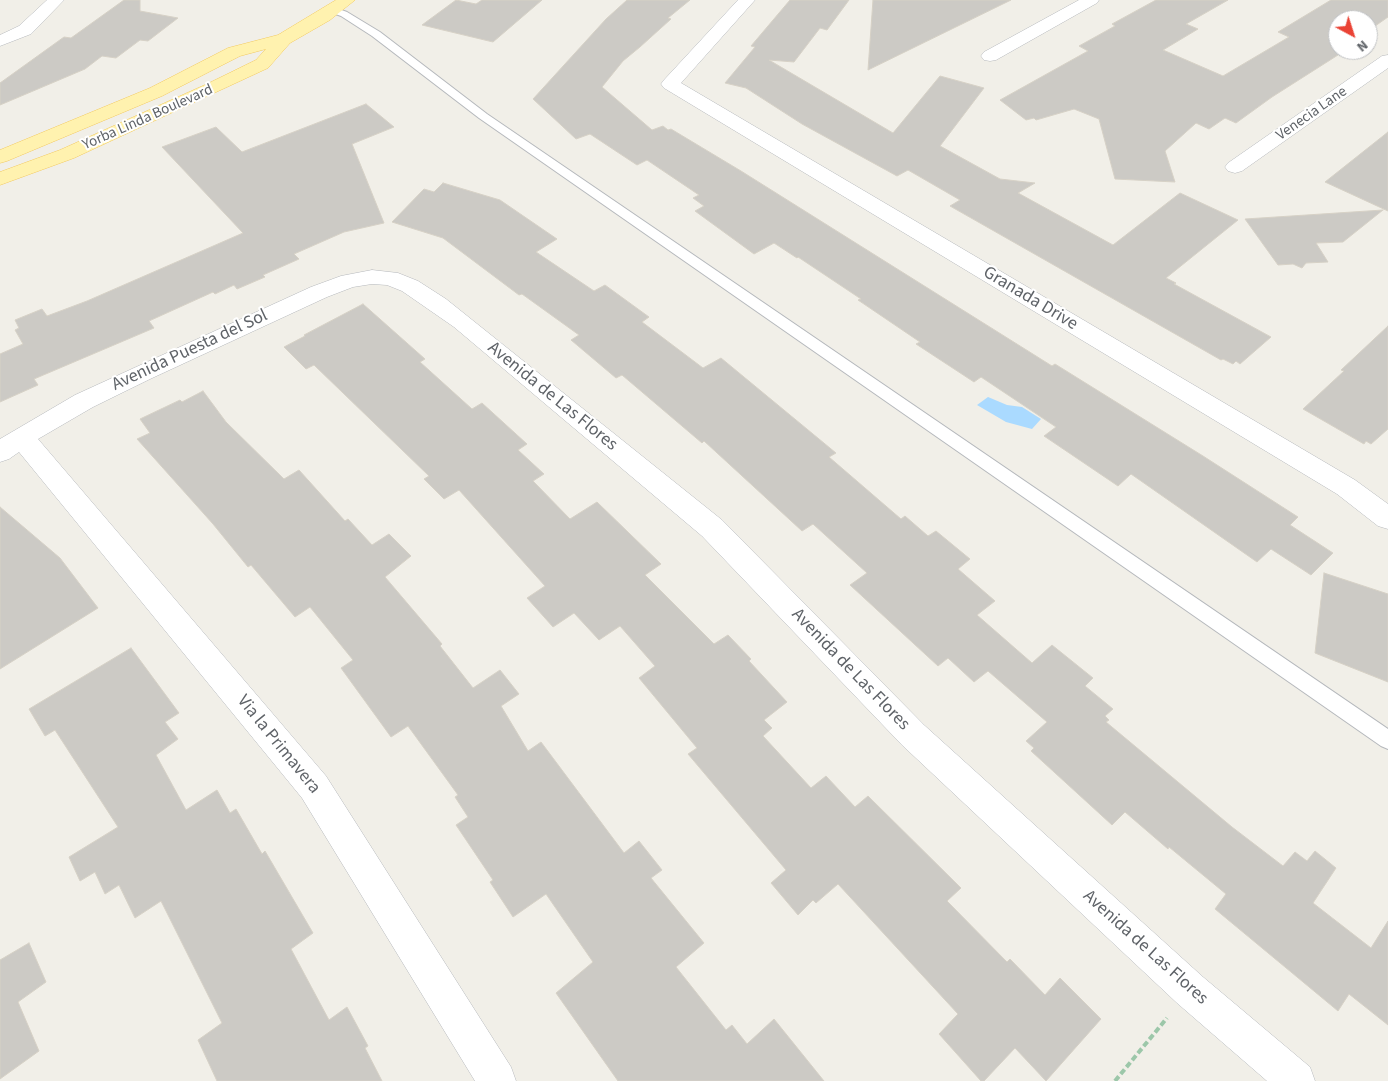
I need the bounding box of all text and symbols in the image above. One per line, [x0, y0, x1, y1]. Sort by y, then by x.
north arrow [1328, 10, 1378, 60]
text: N [1352, 35, 1372, 56]
street label: Yorba Linda Boulevard [80, 81, 216, 155]
street label: Venecia Lane [1273, 83, 1351, 145]
street label: Granada Drive [979, 262, 1081, 336]
street label: Avenida Puesta del Sol [109, 305, 271, 397]
street label: Avenida de Las Flores [483, 338, 621, 456]
street label: Avenida de Las Flores [786, 605, 914, 735]
street label: Via la Primavera [232, 691, 324, 799]
street label: Avenida de Las Flores [1078, 886, 1212, 1010]

